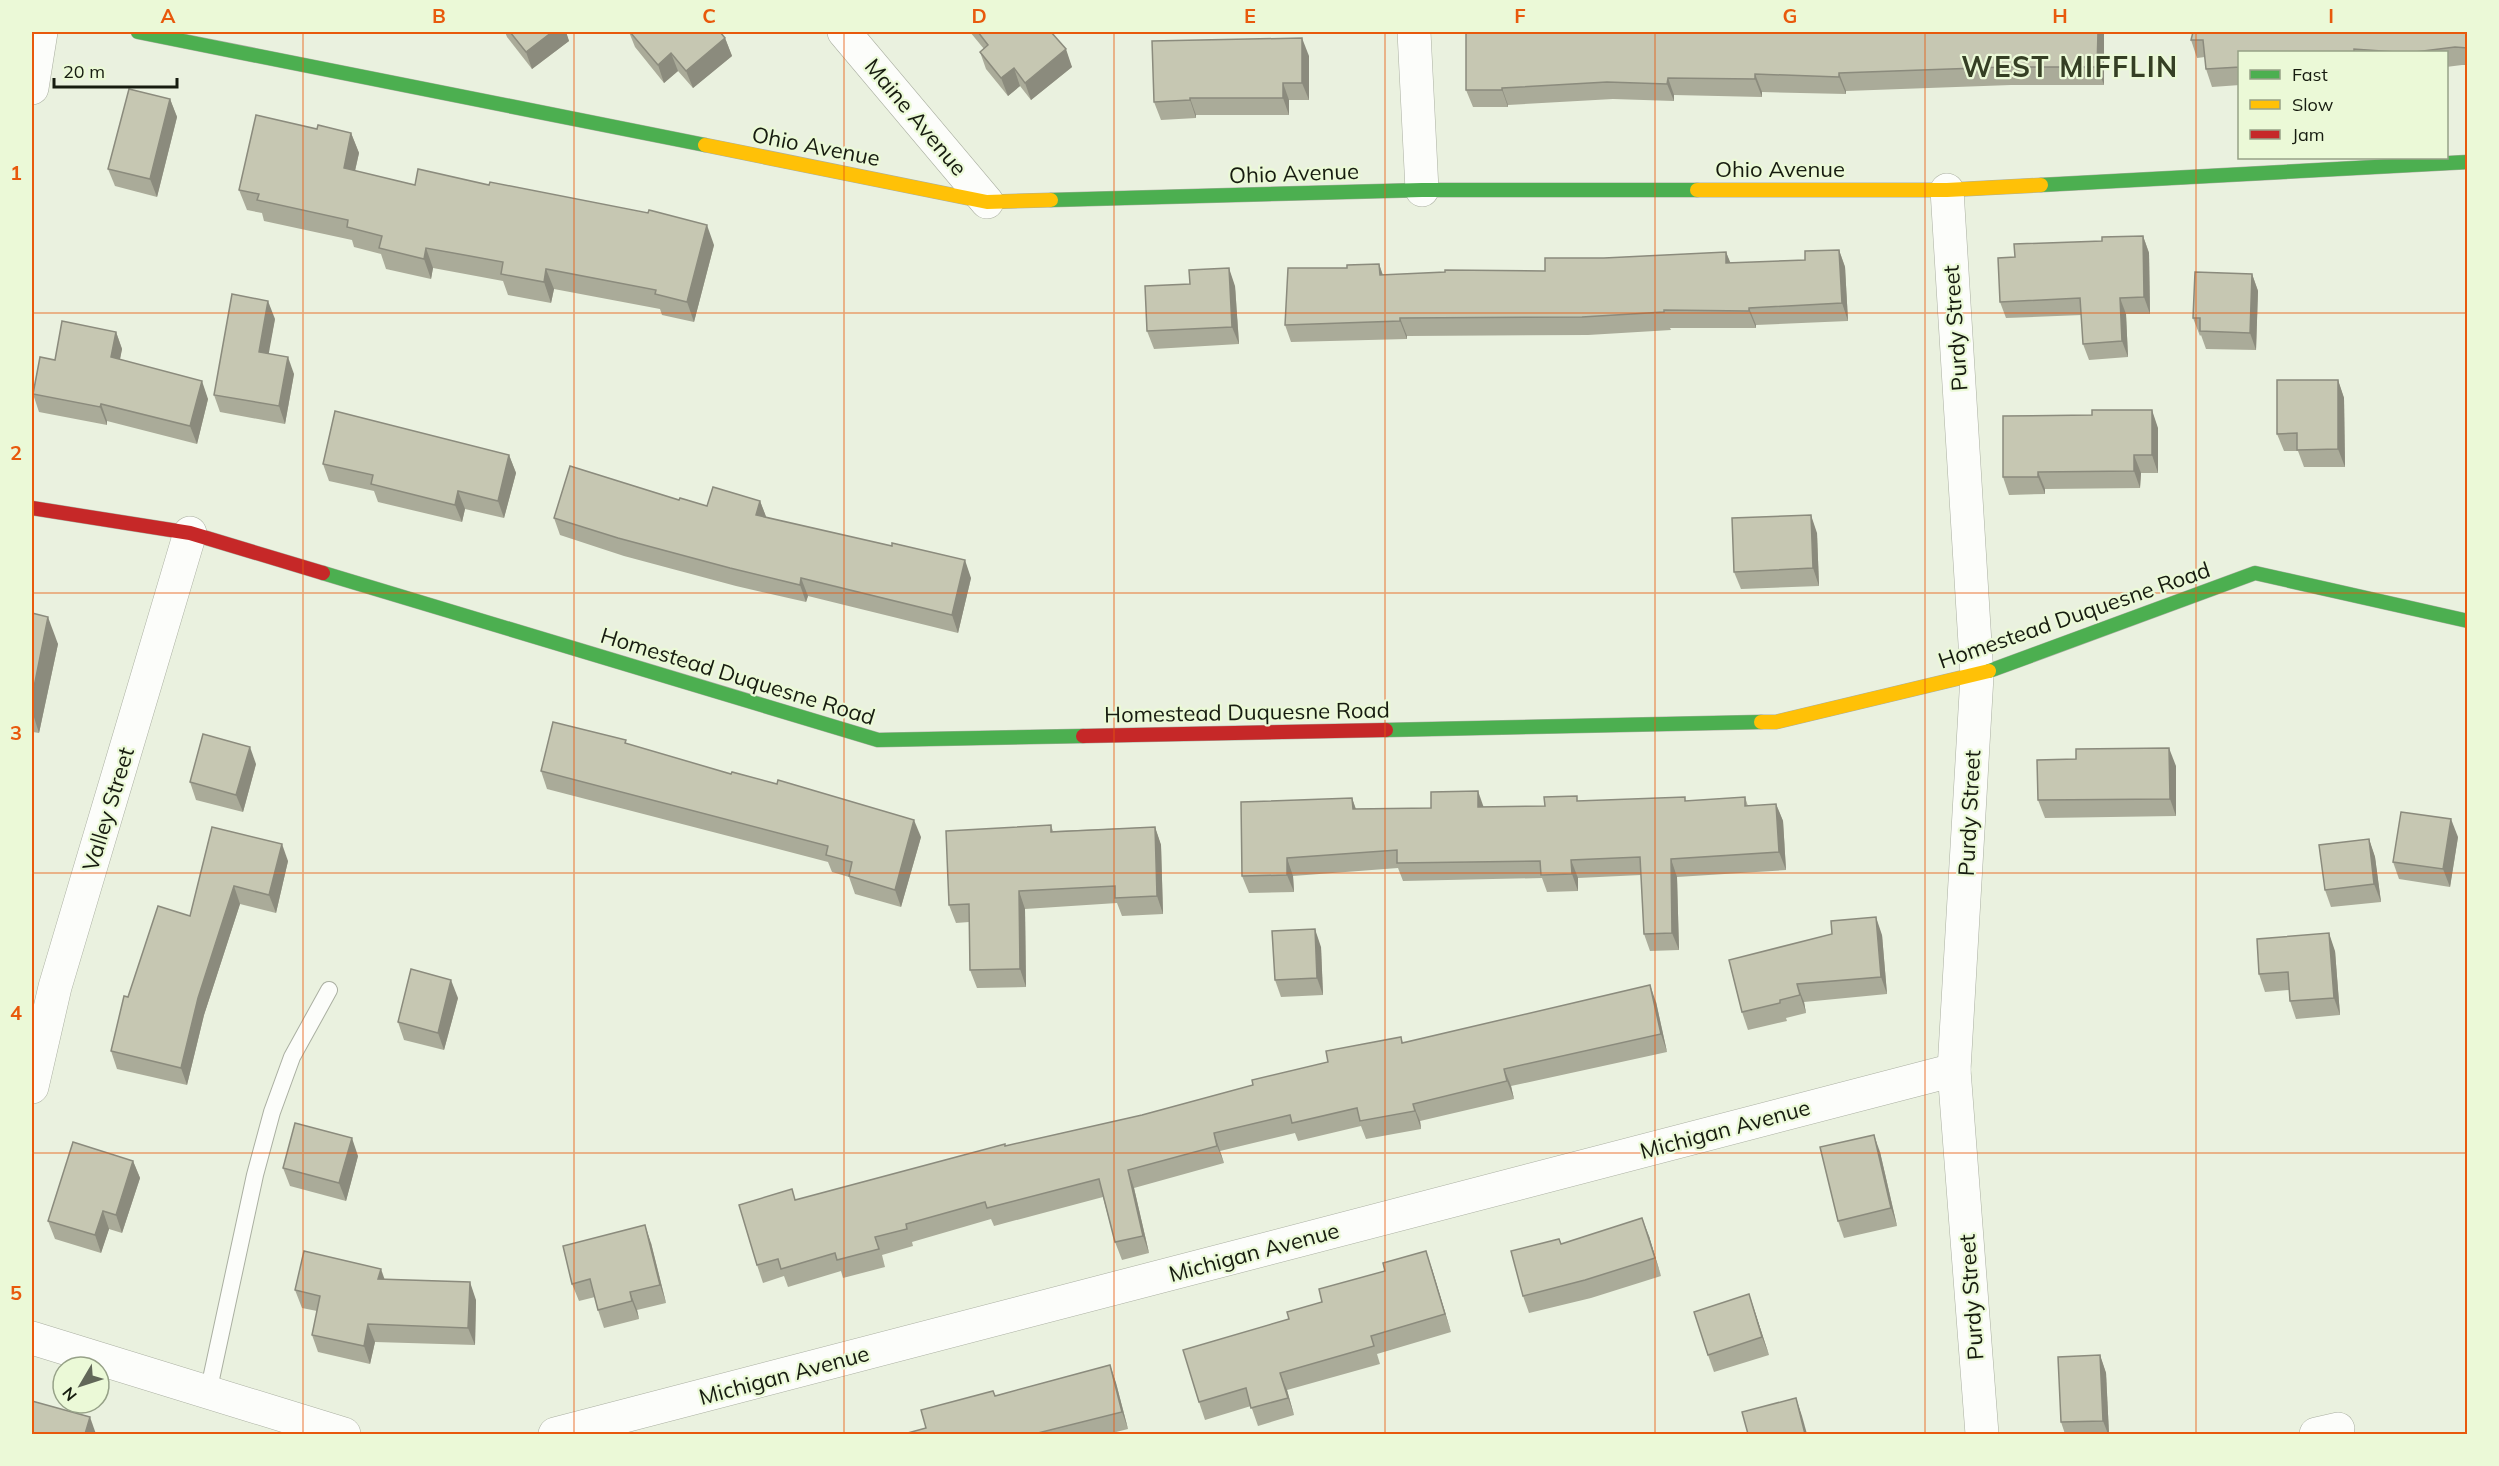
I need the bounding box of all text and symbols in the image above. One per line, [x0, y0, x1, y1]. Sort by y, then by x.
text: A [161, 3, 176, 28]
text: B [432, 3, 446, 28]
text: C [702, 3, 716, 28]
text: D [971, 3, 987, 28]
text: E [1244, 3, 1256, 28]
text: F [1514, 3, 1526, 28]
text: G [1783, 3, 1797, 28]
text: H [2052, 3, 2068, 28]
text: I [2328, 3, 2334, 28]
district label: WEST MIFFLIN [1961, 49, 2179, 84]
scale bar [54, 51, 177, 89]
legend [2238, 51, 2448, 159]
street label: Maine Avenue [859, 53, 973, 181]
text: 20 m [63, 60, 105, 83]
text: Fast [2292, 63, 2328, 86]
text: Slow [2292, 93, 2334, 116]
street label: Ohio Avenue [749, 120, 883, 172]
text: Jam [2292, 123, 2325, 146]
street label: Ohio Avenue [1715, 155, 1845, 183]
street label: Ohio Avenue [1229, 157, 1359, 189]
text: 1 [10, 160, 22, 185]
street label: Purdy Street [1937, 264, 1973, 392]
text: 2 [10, 440, 22, 465]
street label: Homestead Duquesne Road [1934, 555, 2214, 675]
street label: Homestead Duquesne Road [597, 621, 879, 731]
street label: Homestead Duquesne Road [1104, 696, 1390, 728]
text: 3 [10, 720, 22, 745]
street label: Valley Street [76, 743, 140, 874]
street label: Purdy Street [1952, 749, 1986, 877]
text: 4 [10, 1000, 22, 1025]
street label: Michigan Avenue [1637, 1093, 1813, 1165]
street label: Michigan Avenue [1166, 1216, 1342, 1288]
street label: Purdy Street [1953, 1233, 1989, 1361]
text: 5 [10, 1280, 22, 1305]
street label: Michigan Avenue [696, 1339, 872, 1411]
north arrow [51, 1355, 111, 1415]
text: N [58, 1383, 81, 1405]

